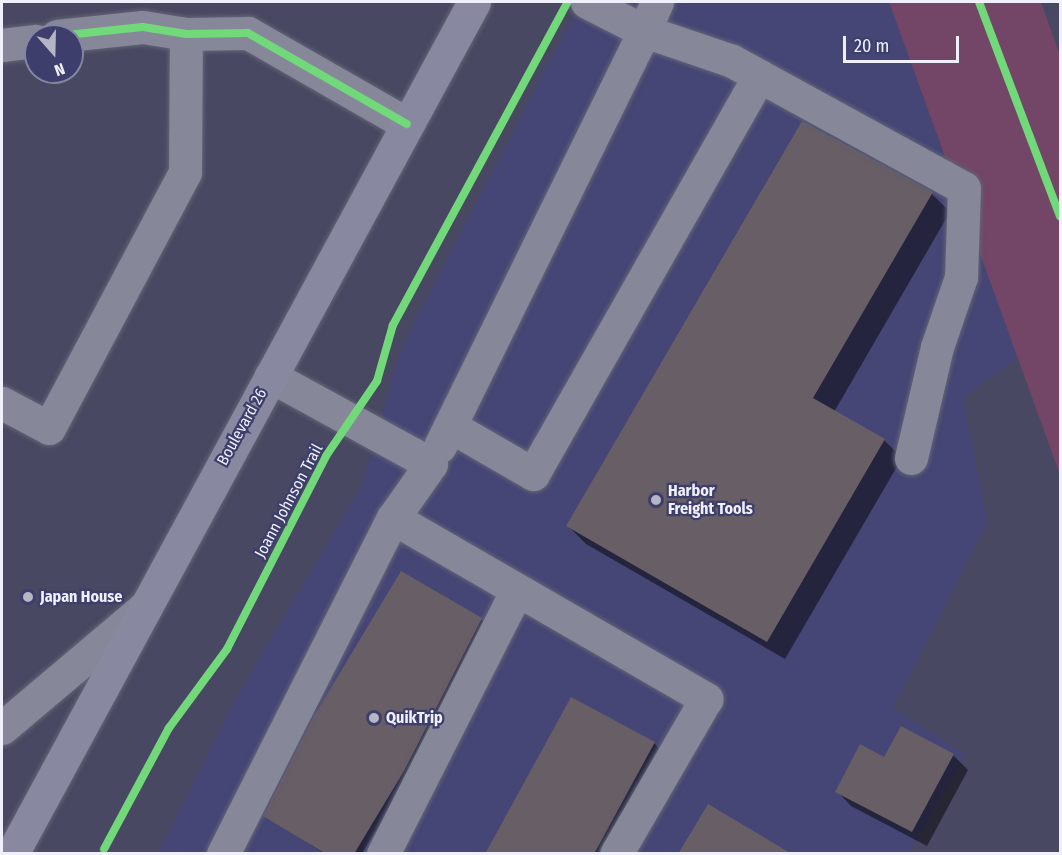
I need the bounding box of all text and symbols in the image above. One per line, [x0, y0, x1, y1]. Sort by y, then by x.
north arrow [24, 24, 84, 84]
scale bar [846, 24, 962, 62]
text: 20 m [854, 35, 889, 57]
text: N [52, 59, 67, 80]
street label: Boulevard 26 [213, 385, 271, 469]
street label: Joann Johnson Trail [251, 441, 327, 561]
place label: Harbor Freight Tools [668, 481, 753, 519]
marker: Harbor Freight Tools [649, 493, 663, 507]
place label: Japan House [40, 587, 122, 607]
marker: Japan House [21, 590, 35, 604]
place label: QuikTrip [386, 708, 443, 728]
marker: QuikTrip [367, 711, 381, 725]

